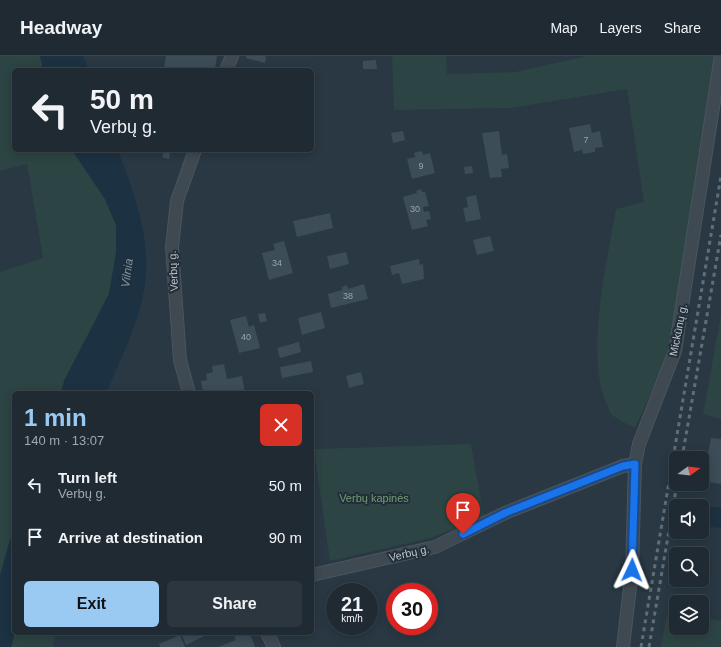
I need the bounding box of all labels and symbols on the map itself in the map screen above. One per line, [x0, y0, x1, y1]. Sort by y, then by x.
house number: 7 [583, 135, 589, 145]
house number: 9 [418, 161, 424, 171]
house number: 30 [410, 204, 420, 214]
street label: Verbų g. [166, 250, 180, 292]
water label: Vilnia [118, 257, 136, 288]
house number: 34 [272, 258, 282, 268]
house number: 38 [343, 291, 353, 301]
street label: Mickūnų g. [667, 303, 689, 357]
house number: 40 [241, 332, 251, 342]
north arrow [669, 451, 709, 491]
park label: Verbų kapinės [339, 492, 409, 504]
pin [446, 493, 480, 534]
street label: Verbų g. [388, 543, 430, 563]
position arrow [611, 549, 653, 591]
speed limit sign: 30 [386, 583, 438, 635]

